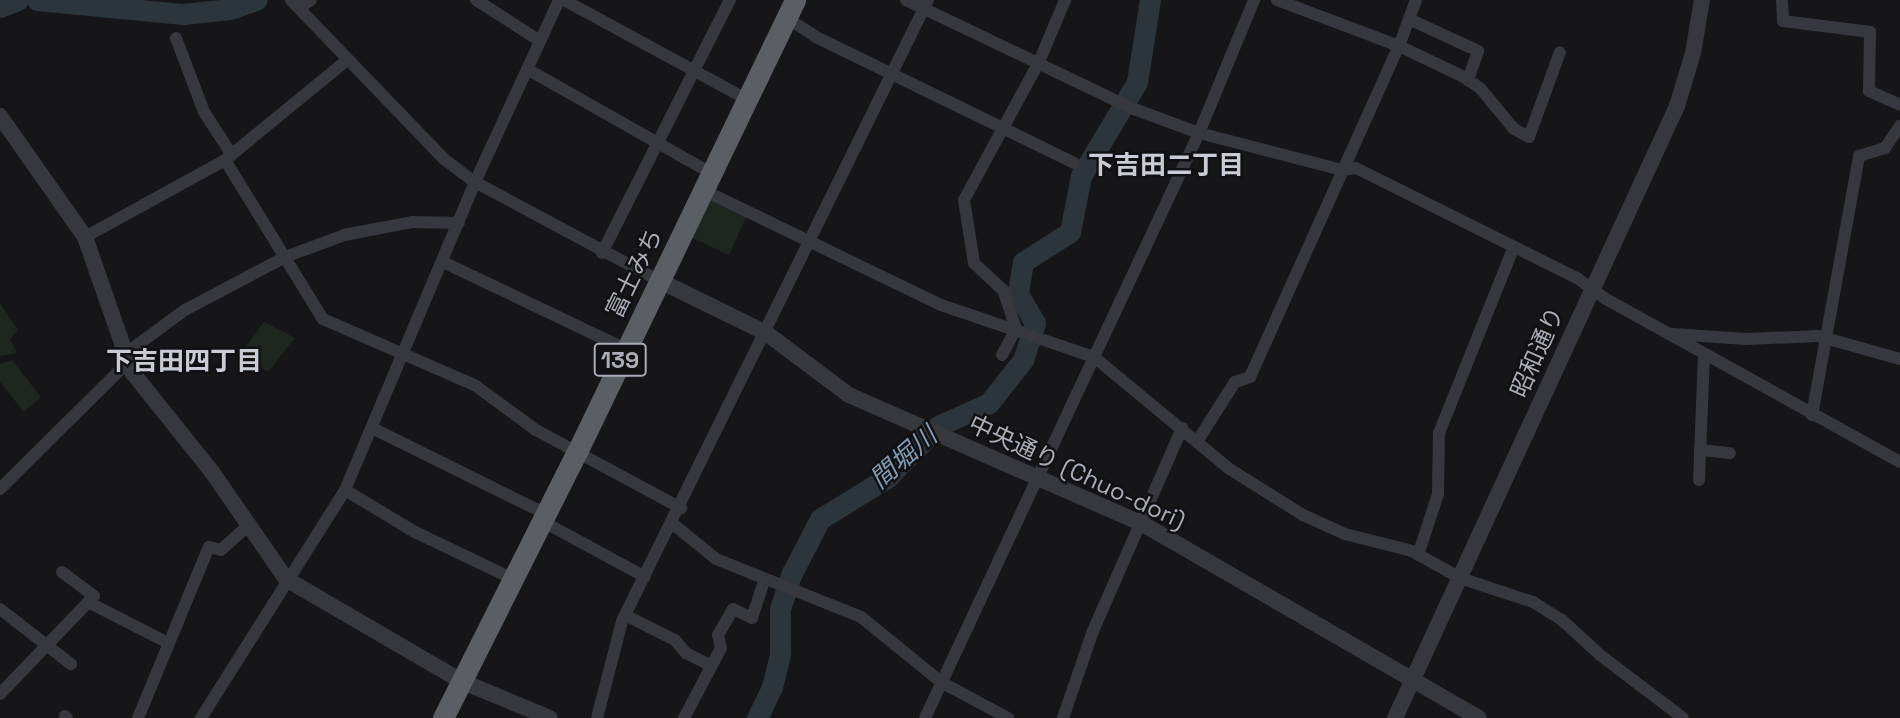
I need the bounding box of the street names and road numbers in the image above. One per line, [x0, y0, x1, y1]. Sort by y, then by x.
street label: 富士みち [600, 224, 668, 322]
street label: 昭和通り [1504, 302, 1570, 402]
road number: 139 [592, 340, 648, 380]
street label: 中央通り (Chuo-dori) [964, 409, 1190, 535]

